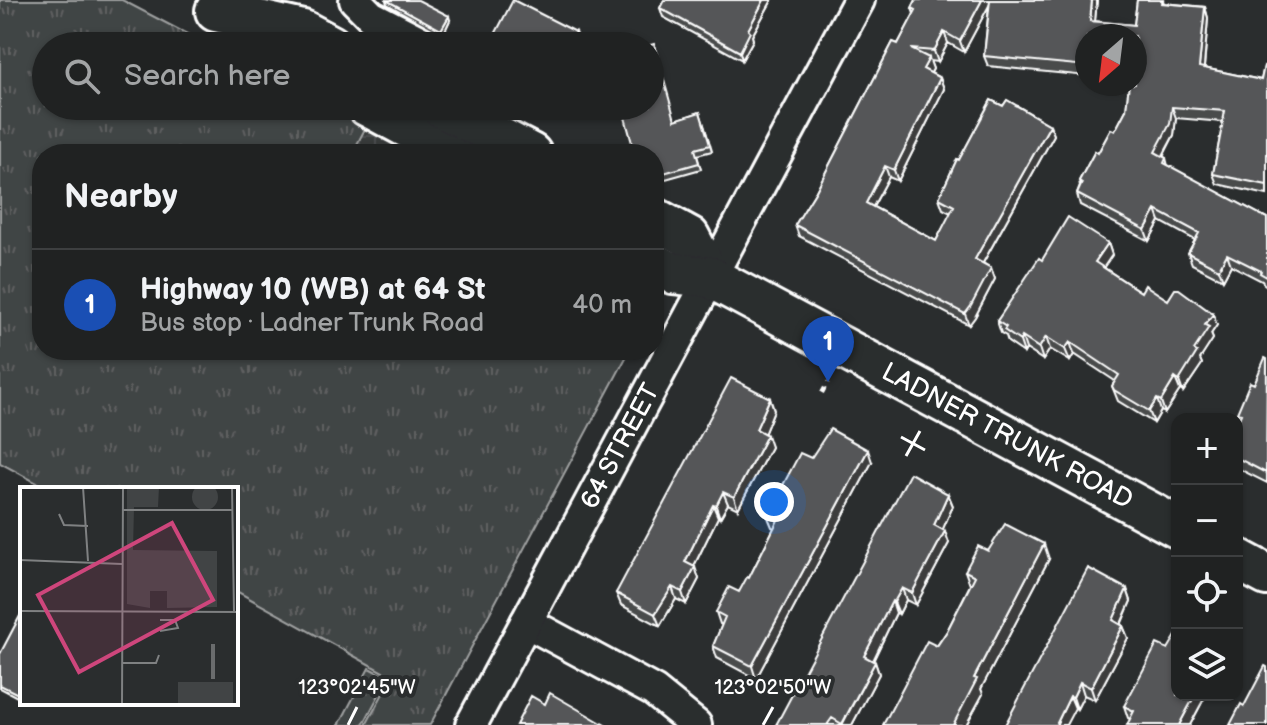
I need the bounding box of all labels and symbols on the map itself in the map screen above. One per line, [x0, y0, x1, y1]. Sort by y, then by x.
north arrow [1075, 24, 1147, 96]
pin: 1 [802, 316, 854, 382]
street label: LADNER TRUNK ROAD [876, 356, 1138, 516]
street label: 64 STREET [574, 378, 666, 514]
your location [754, 482, 794, 522]
inset map [20, 487, 238, 705]
text: 123°02'45"W [298, 676, 416, 700]
text: 123°02'50"W [714, 676, 832, 700]

